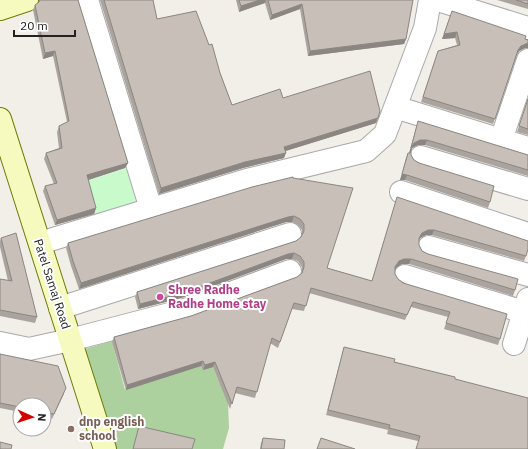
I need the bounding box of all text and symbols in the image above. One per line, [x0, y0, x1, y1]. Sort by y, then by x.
scale bar [14, 12, 75, 38]
text: 20 m [20, 18, 48, 33]
street label: Patel Samaj Road [31, 237, 74, 331]
place label: Shree Radhe Radhe Home stay [168, 282, 267, 311]
marker: Shree Radhe Radhe Home stay [155, 292, 165, 302]
north arrow [12, 397, 52, 437]
text: N [35, 413, 49, 422]
place label: dnp english school [79, 414, 144, 443]
marker: dnp english school [66, 424, 76, 434]

